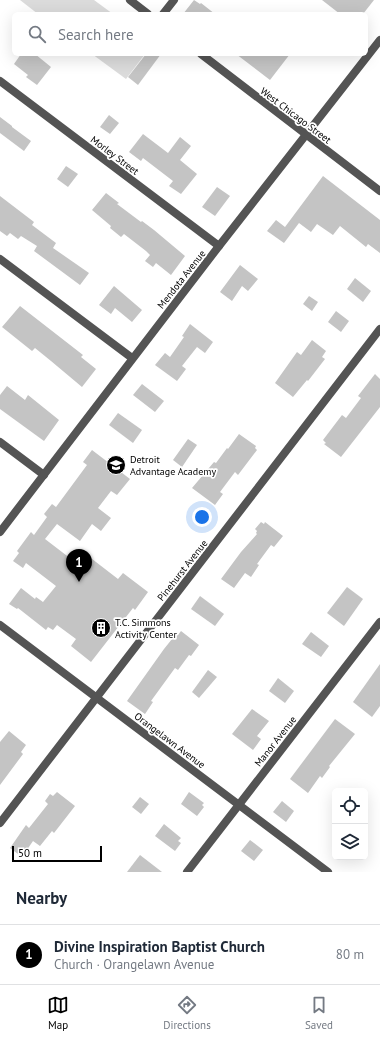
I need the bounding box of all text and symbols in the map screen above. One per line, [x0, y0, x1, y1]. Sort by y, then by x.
search box [12, 12, 368, 56]
icon: search [26, 23, 48, 45]
text: Search here [58, 25, 134, 44]
street label: West Chicago Street [258, 84, 334, 147]
street label: Morley Street [88, 133, 142, 178]
street label: Mendota Avenue [154, 247, 208, 311]
place label: Detroit Advantage Academy [130, 453, 216, 478]
school or university icon: Detroit Advantage Academy [105, 454, 127, 476]
your location [192, 507, 212, 527]
street label: Pinehurst Avenue [154, 537, 210, 604]
pin: 1 [66, 549, 92, 582]
place label: T.C. Simmons Activity Center [115, 616, 177, 641]
building icon: T.C. Simmons Activity Center [90, 617, 112, 639]
street label: Orangelawn Avenue [132, 710, 208, 771]
street label: Manor Avenue [252, 713, 299, 769]
map controls [332, 788, 368, 860]
button: locate [332, 788, 368, 824]
button: layers [332, 824, 368, 860]
scale bar [12, 844, 102, 863]
text: 50 m [18, 846, 42, 860]
text: Nearby [16, 887, 67, 909]
text: Divine Inspiration Baptist Church [54, 937, 265, 956]
text: 1 [25, 946, 33, 963]
text: 80 m [336, 946, 364, 963]
text: Church · Orangelawn Avenue [54, 956, 214, 973]
tab: Map [47, 994, 69, 1032]
tab: Directions [163, 994, 211, 1032]
tab: Saved [305, 994, 333, 1032]

